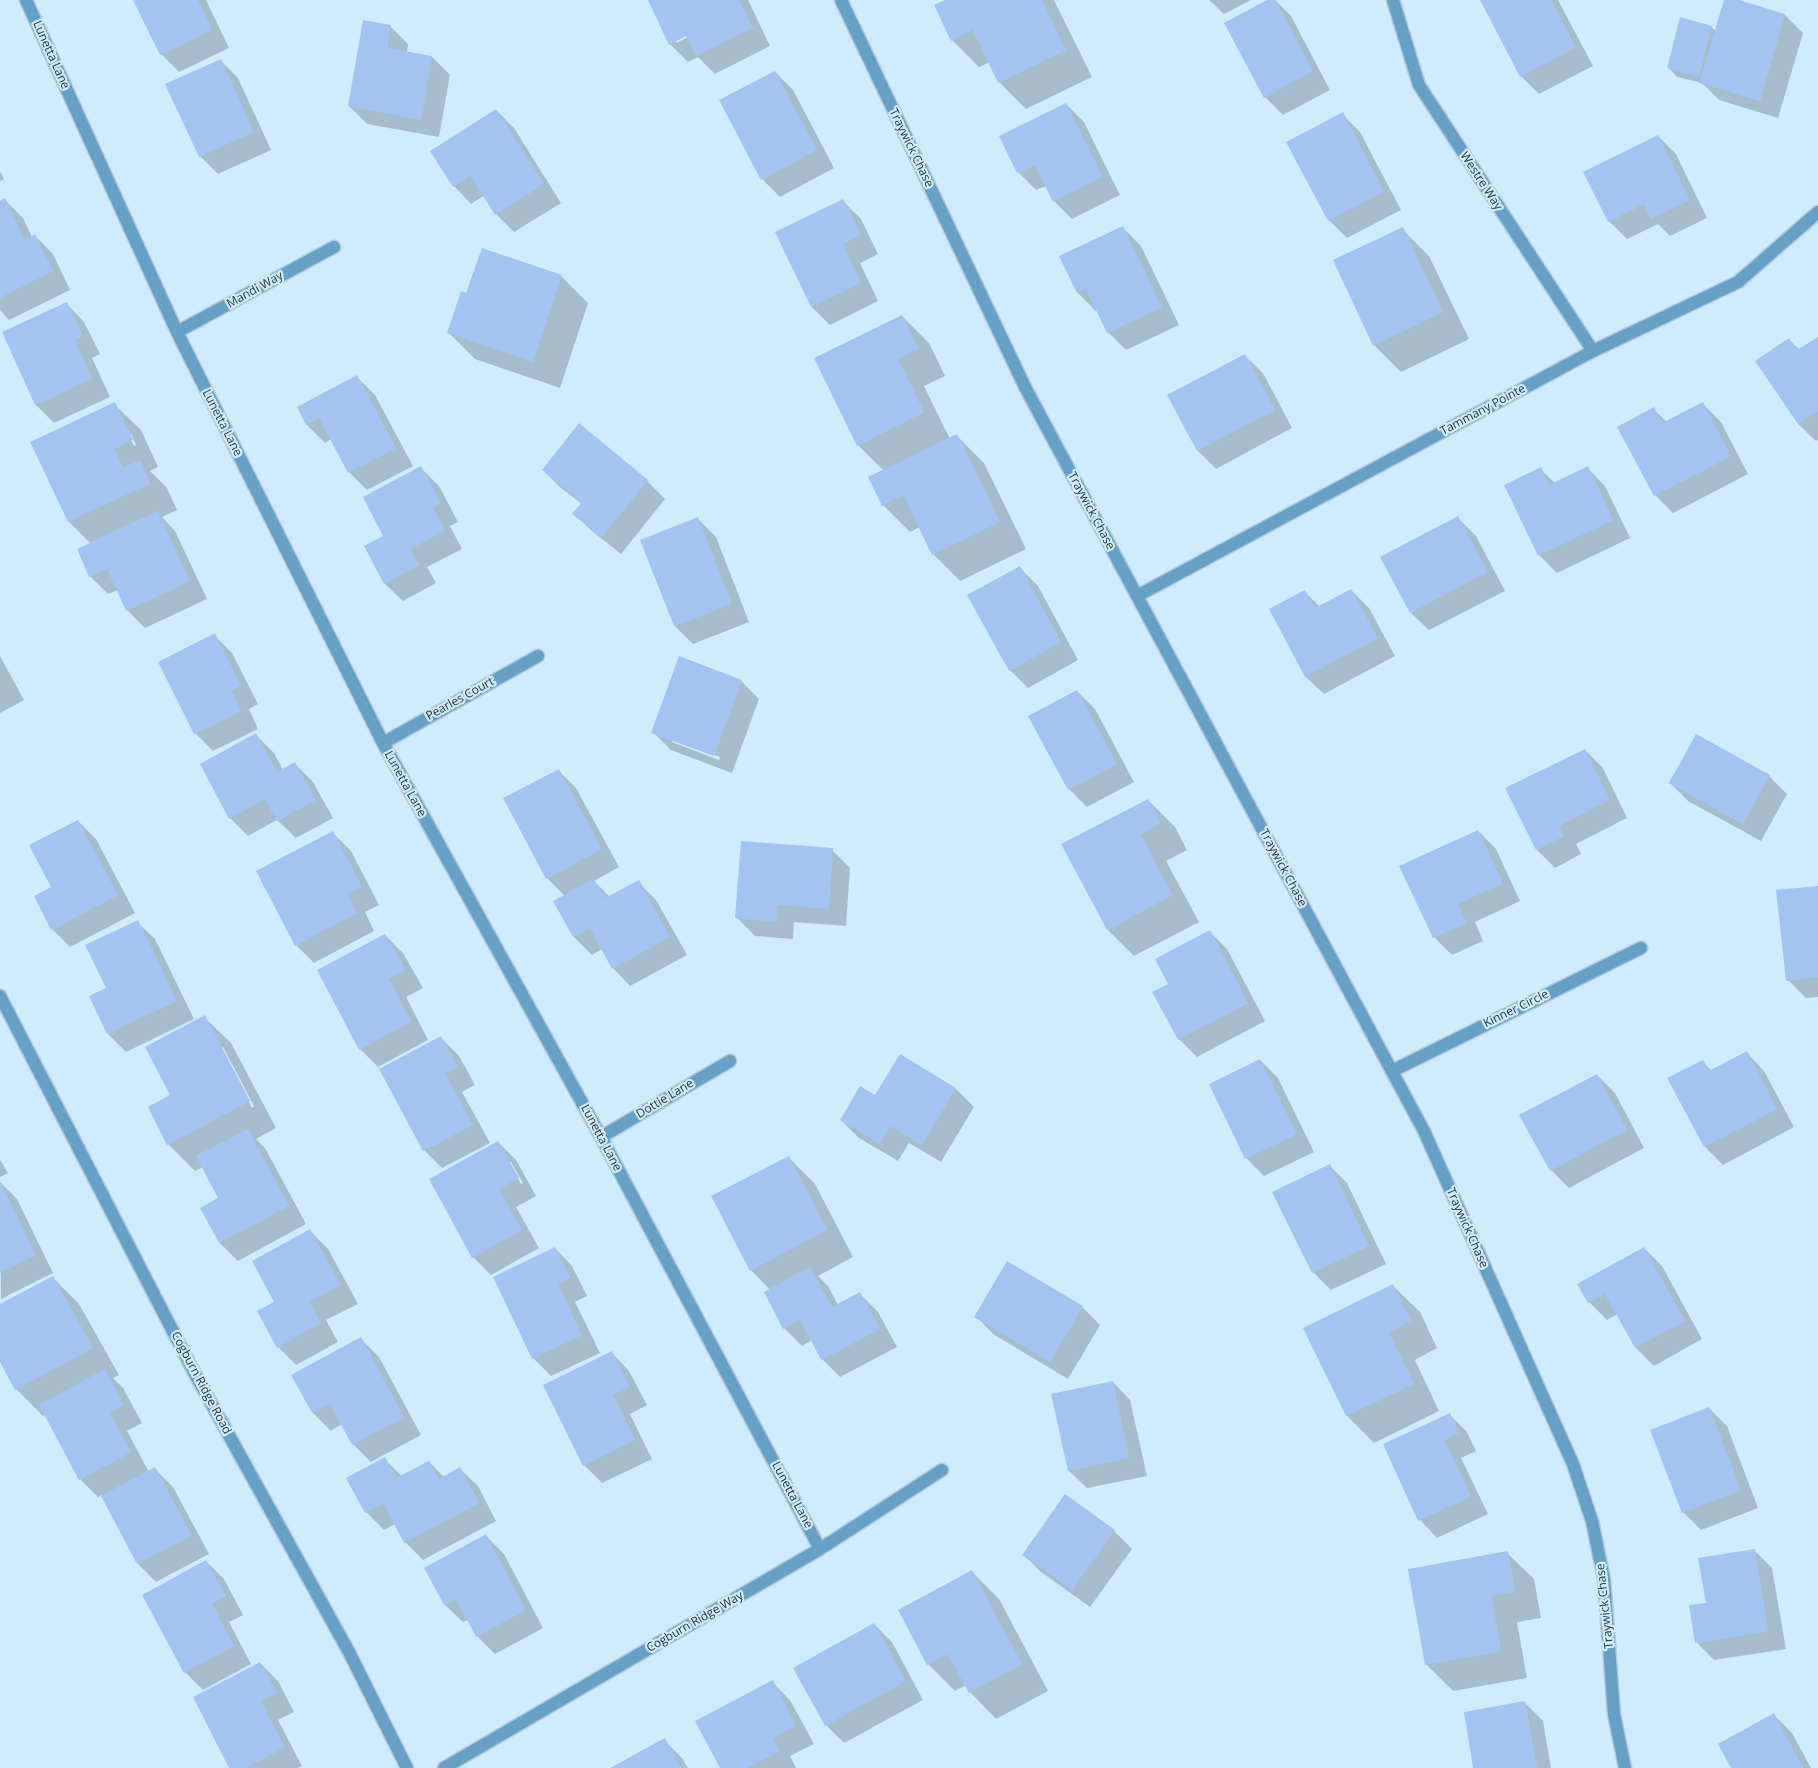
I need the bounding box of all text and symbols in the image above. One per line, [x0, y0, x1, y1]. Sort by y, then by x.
street label: Lunetta Lane [30, 19, 72, 91]
street label: Traywick Chase [886, 106, 936, 190]
street label: Westre Way [1457, 149, 1505, 213]
street label: Mandi Way [224, 269, 286, 311]
street label: Tammany Pointe [1438, 381, 1528, 439]
street label: Lunetta Lane [199, 387, 245, 459]
street label: Traywick Chase [1065, 470, 1117, 552]
street label: Pearles Court [424, 674, 496, 724]
street label: Lunetta Lane [381, 749, 429, 819]
street label: Traywick Chase [1257, 827, 1309, 909]
street label: Kinner Circle [1481, 987, 1551, 1031]
street label: Dottie Lane [634, 1076, 696, 1122]
street label: Lunetta Lane [577, 1102, 625, 1174]
street label: Traywick Chase [1443, 1186, 1491, 1270]
street label: Cogburn Ridge Road [168, 1329, 234, 1437]
street label: Lunetta Lane [768, 1459, 816, 1531]
street label: Traywick Chase [1593, 1563, 1617, 1649]
street label: Cogburn Ridge Way [644, 1588, 746, 1656]

